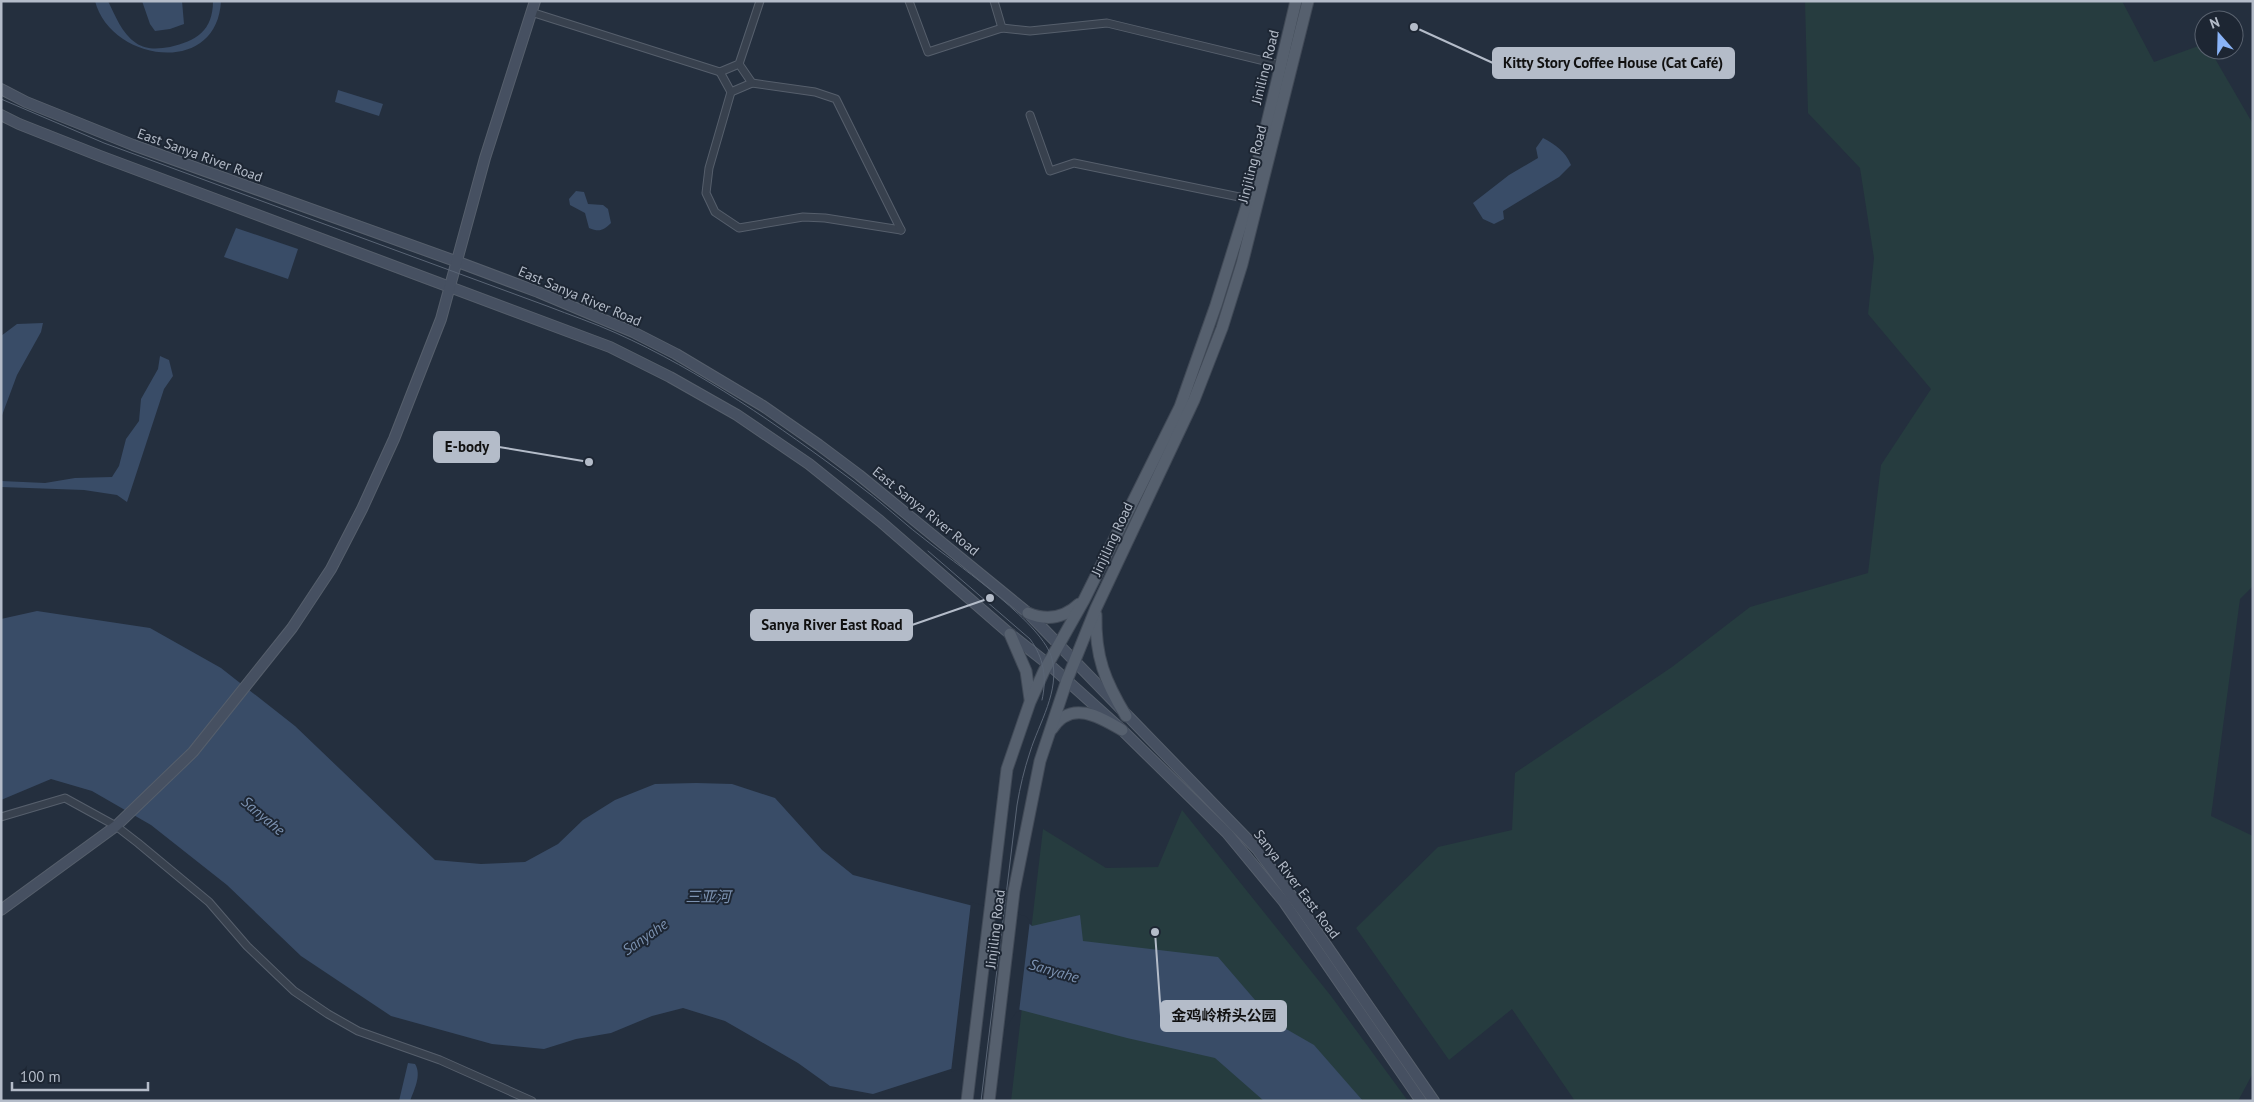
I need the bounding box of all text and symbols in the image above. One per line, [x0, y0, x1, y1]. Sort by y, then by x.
north arrow [2194, 10, 2244, 60]
text: N [2207, 13, 2222, 33]
street label: Jiniling Road [1247, 28, 1283, 107]
callout: Kitty Story Coffee House (Cat Café) [1493, 48, 1734, 78]
text: Kitty Story Coffee House (Cat Café) [1503, 53, 1723, 72]
street label: Jinjiling Road [1233, 123, 1270, 206]
street label: East Sanya River Road [135, 124, 265, 186]
street label: East Sanya River Road [516, 262, 644, 330]
callout: E-body [434, 432, 499, 462]
text: E-body [445, 437, 490, 456]
street label: East Sanya River Road [869, 462, 983, 560]
street label: Jinjiling Road [1087, 499, 1137, 580]
callout: Sanya River East Road [751, 610, 912, 640]
text: Sanya River East Road [761, 615, 903, 634]
water label: Sanyahe [238, 792, 289, 839]
street label: Sanya River East Road [1250, 826, 1344, 942]
water label: 三亚河 [685, 887, 733, 906]
street label: Jinjiling Road [981, 889, 1009, 970]
water label: Sanyahe [618, 914, 671, 959]
water label: Sanyahe [1027, 954, 1081, 987]
callout: 金鸡岭桥头公园 [1161, 1001, 1286, 1031]
text: 金鸡岭桥头公园 [1171, 1006, 1277, 1025]
scale bar [12, 1060, 149, 1092]
text: 100 m [20, 1067, 61, 1086]

